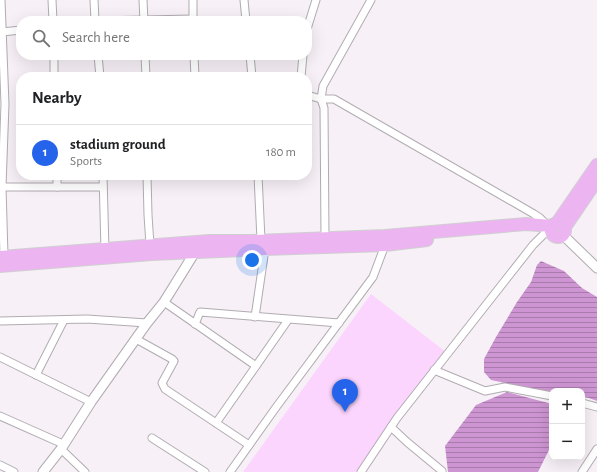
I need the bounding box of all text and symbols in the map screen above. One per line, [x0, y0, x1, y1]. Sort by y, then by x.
search box [16, 16, 312, 60]
icon: search [30, 27, 52, 49]
text: Search here [62, 30, 130, 45]
text: Nearby [32, 89, 82, 106]
text: stadium ground [70, 137, 166, 152]
text: 1 [43, 146, 47, 159]
text: 180 m [266, 146, 296, 159]
text: Sports [70, 155, 102, 168]
your location [242, 250, 262, 270]
pin: 1 [332, 379, 358, 412]
map controls [549, 388, 585, 460]
button: + [549, 388, 585, 424]
button: − [549, 424, 585, 460]

